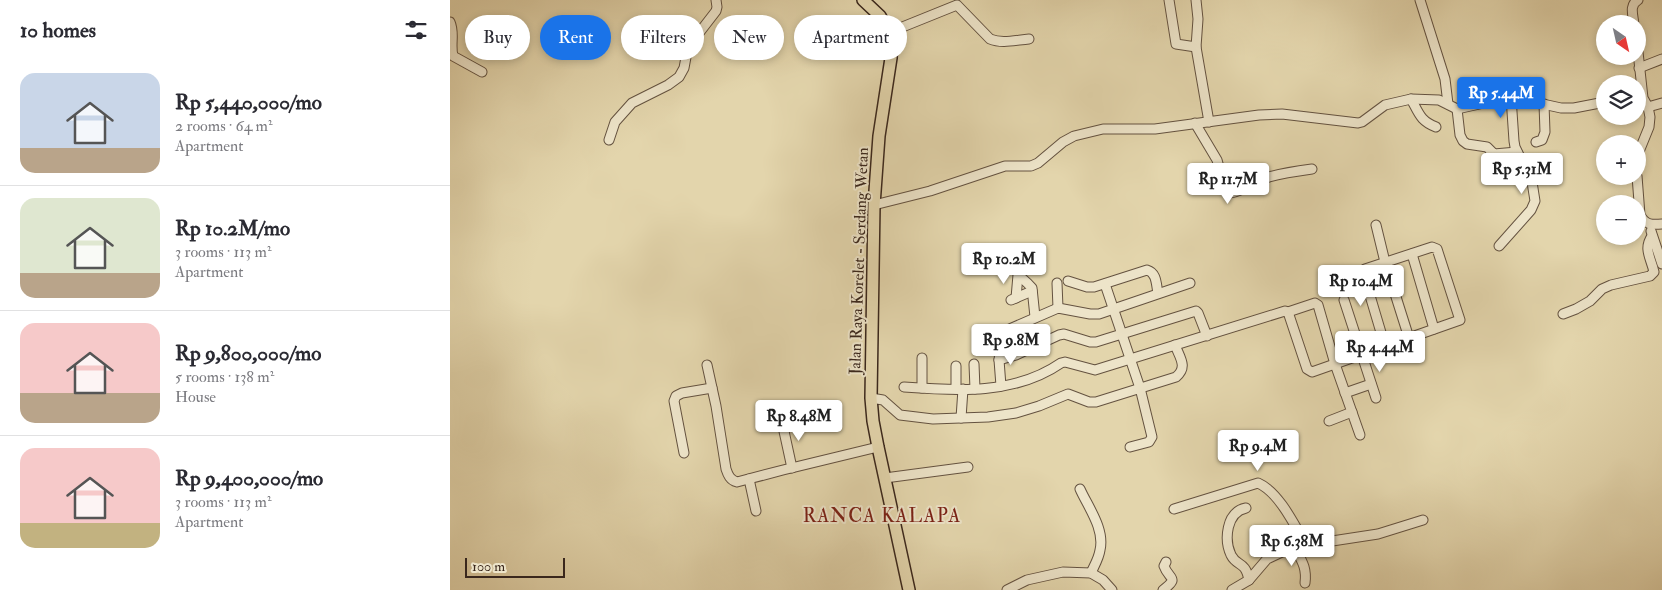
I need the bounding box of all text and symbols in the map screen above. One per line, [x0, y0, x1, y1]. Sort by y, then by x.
chip: Buy [465, 15, 530, 60]
chip: Rent [540, 15, 611, 60]
chip: Filters [621, 15, 704, 60]
chip: New [714, 15, 784, 60]
chip: Apartment [794, 15, 907, 60]
north arrow [1596, 15, 1646, 65]
map controls [1596, 15, 1646, 245]
icon: filters [402, 16, 430, 44]
text: 10 homes [20, 17, 96, 44]
button: layers [1596, 75, 1646, 125]
pin: Rp 5.44M [1449, 76, 1553, 119]
text: Rp 5.44M [1468, 83, 1534, 103]
text: Rp 5,440,000/mo [175, 89, 322, 116]
icon: home [60, 93, 120, 153]
text: 2 rooms · 64 m² [175, 116, 273, 136]
button: + [1596, 135, 1646, 185]
text: Apartment [175, 136, 243, 156]
street label: Jalan Raya Korelet - Serdang Wetan [845, 147, 874, 376]
pin: Rp 5.31M [1470, 152, 1574, 195]
text: Rp 5.31M [1492, 159, 1552, 179]
pin: Rp 11.7M [1176, 162, 1280, 205]
text: Rp 11.7M [1198, 169, 1258, 189]
button: − [1596, 195, 1646, 245]
text: Rp 10.2M/mo [175, 215, 290, 242]
icon: home [60, 218, 120, 278]
text: 3 rooms · 113 m² [175, 242, 271, 262]
pin: Rp 10.2M [952, 242, 1056, 285]
text: Rp 10.2M [972, 249, 1036, 269]
text: Apartment [175, 262, 243, 282]
pin: Rp 10.4M [1309, 264, 1413, 307]
text: Rp 10.4M [1329, 271, 1393, 291]
pin: Rp 9.8M [965, 324, 1057, 366]
text: Rp 9.8M [982, 330, 1040, 350]
pin: Rp 4.44M [1328, 330, 1432, 373]
text: Rp 4.44M [1346, 337, 1414, 357]
text: Rp 9,800,000/mo [175, 340, 321, 367]
icon: home [60, 343, 120, 403]
text: 5 rooms · 138 m² [175, 367, 274, 387]
text: House [175, 387, 216, 407]
pin: Rp 8.48M [747, 400, 851, 442]
text: Rp 8.48M [766, 406, 832, 426]
pin: Rp 9.4M [1212, 430, 1304, 472]
text: Rp 9.4M [1229, 436, 1287, 456]
text: Rp 9,400,000/mo [175, 465, 323, 492]
icon: home [60, 468, 120, 528]
text: 3 rooms · 113 m² [175, 492, 271, 512]
district label: RANCA KALAPA [803, 504, 961, 528]
text: Apartment [175, 512, 243, 532]
pin: Rp 6.38M [1240, 524, 1344, 567]
text: Rp 6.38M [1260, 531, 1324, 551]
scale bar [465, 555, 565, 578]
text: 100 m [472, 558, 505, 575]

